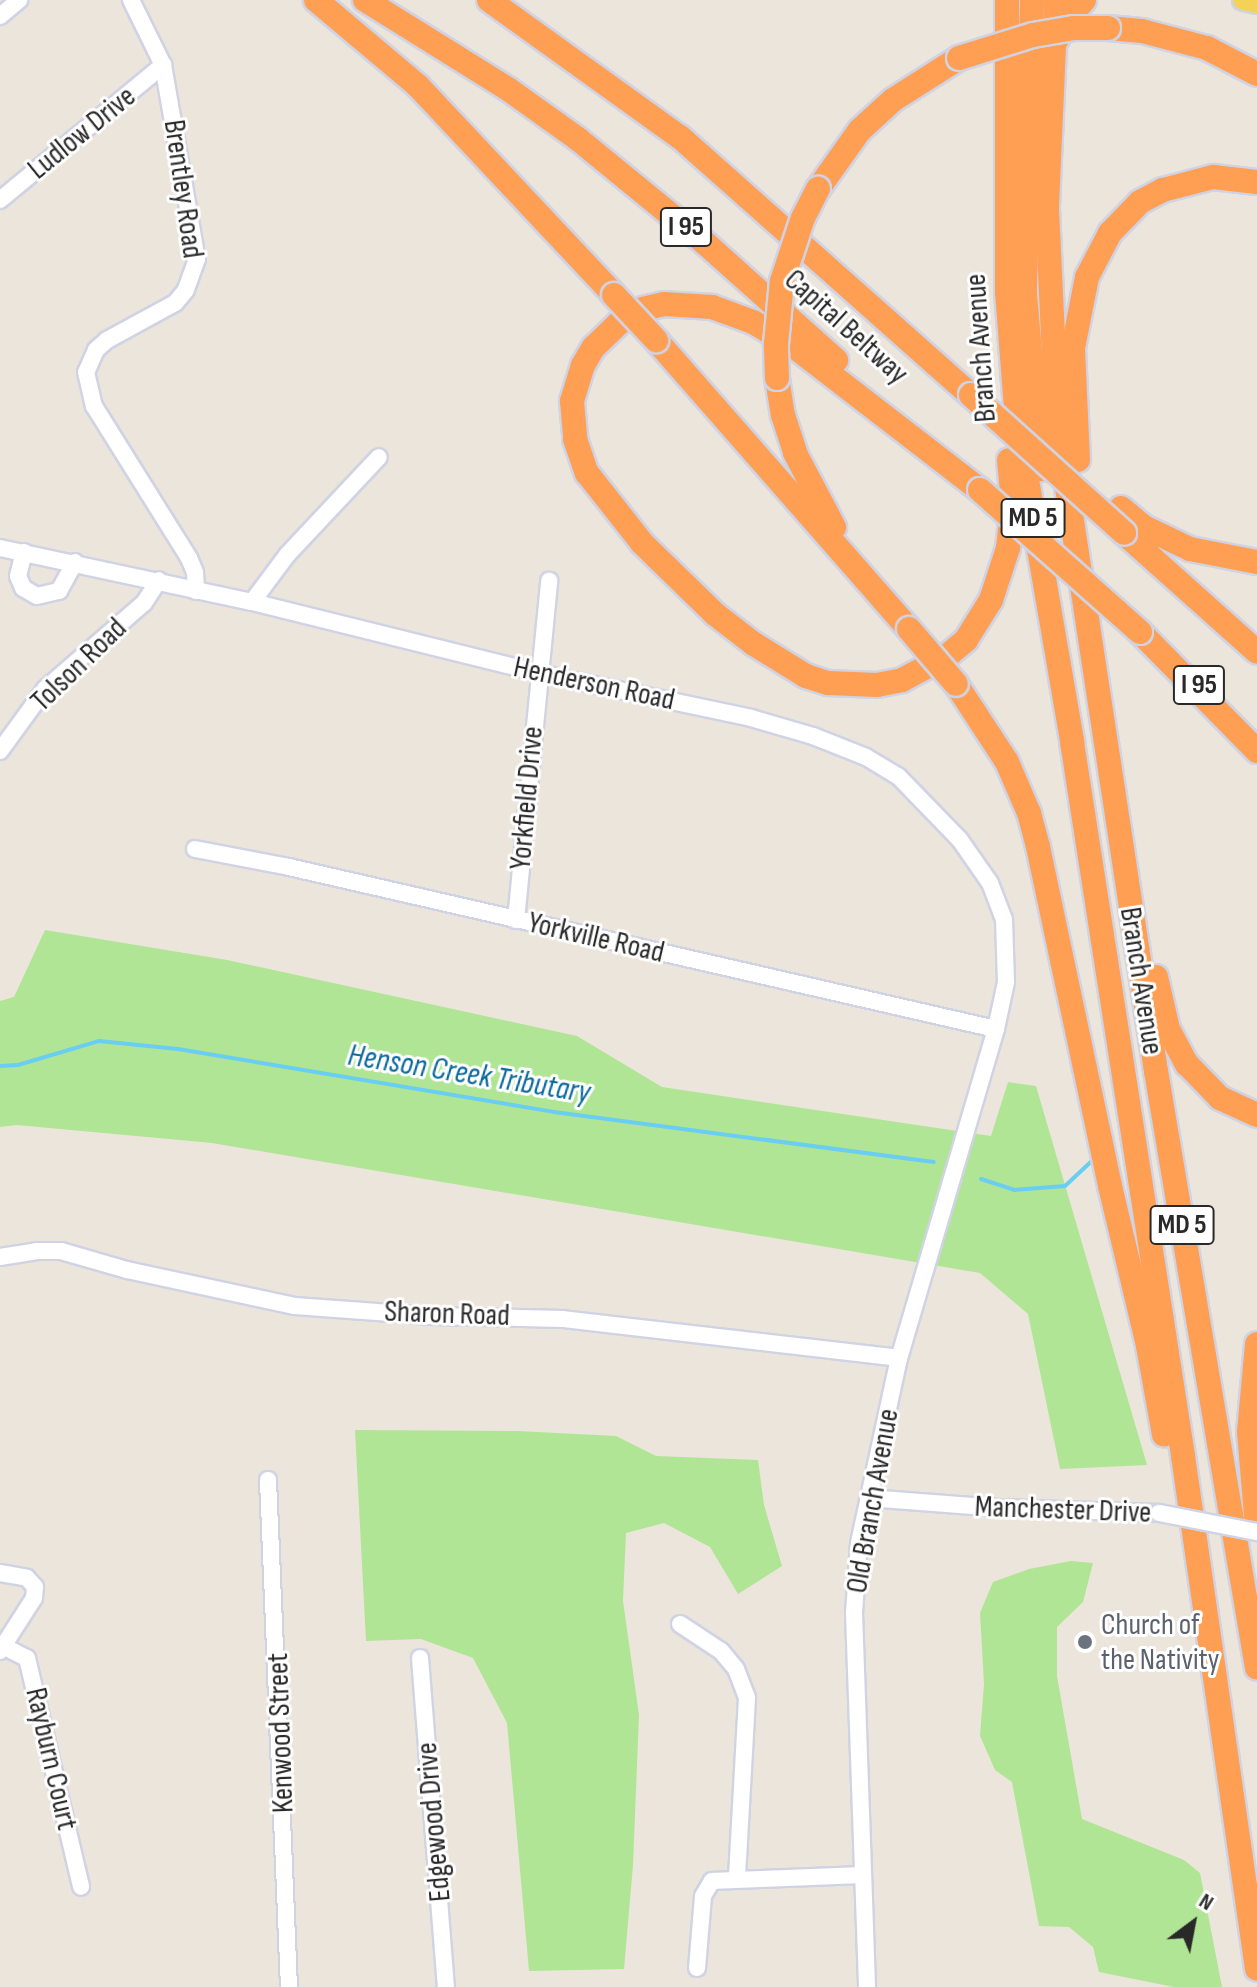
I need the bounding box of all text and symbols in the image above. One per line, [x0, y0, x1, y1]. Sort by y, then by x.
street label: Ludlow Drive [21, 79, 143, 187]
street label: Brentley Road [155, 117, 211, 261]
road number: I 95 [658, 203, 714, 251]
street label: Capital Beltway [777, 262, 915, 392]
street label: Branch Avenue [958, 273, 1004, 423]
road number: MD 5 [999, 494, 1067, 542]
street label: Tolson Road [24, 611, 134, 719]
street label: Henderson Road [510, 649, 678, 719]
road number: I 95 [1171, 661, 1227, 709]
street label: Yorkfield Drive [503, 725, 551, 871]
street label: Yorkville Road [524, 905, 668, 971]
street label: Branch Avenue [1112, 905, 1170, 1057]
water label: Henson Creek Tributary [345, 1037, 593, 1113]
road number: MD 5 [1148, 1201, 1216, 1249]
street label: Sharon Road [384, 1294, 510, 1334]
street label: Old Branch Avenue [839, 1406, 907, 1596]
street label: Manchester Drive [974, 1489, 1152, 1531]
place label: Church of the Nativity [1101, 1607, 1219, 1678]
marker: Church of the Nativity [1076, 1633, 1094, 1651]
street label: Kenwood Street [260, 1652, 302, 1814]
street label: Rayburn Court [17, 1684, 85, 1834]
street label: Edgewood Drive [409, 1741, 459, 1903]
north arrow [1153, 1883, 1233, 1963]
text: N [1194, 1888, 1218, 1917]

